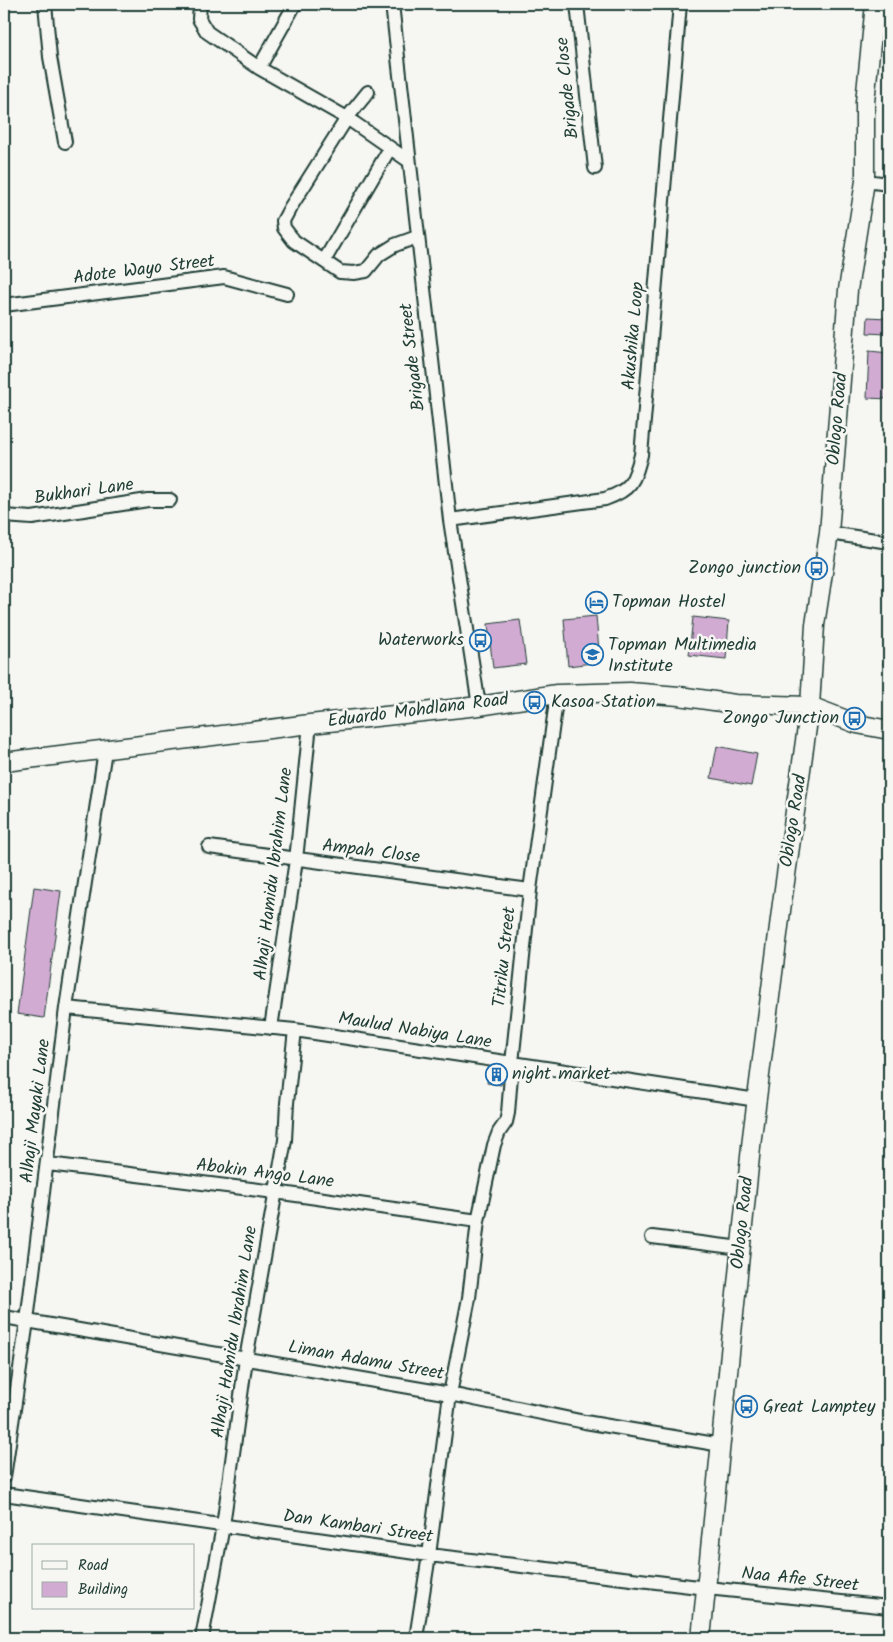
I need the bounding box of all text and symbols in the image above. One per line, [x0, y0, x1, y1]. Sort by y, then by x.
street label: Brigade Close [548, 36, 588, 140]
street label: Adote Wayo Street [72, 247, 217, 293]
street label: Akushika Loop [615, 280, 653, 391]
street label: Brigade Street [392, 300, 434, 413]
street label: Oblogo Road [819, 370, 857, 467]
street label: Bukhari Lane [32, 471, 136, 513]
place label: Zongo junction [688, 554, 801, 583]
bus stop icon: Zongo junction [805, 556, 829, 580]
place label: Topman Hostel [612, 588, 726, 617]
hotel icon: Topman Hostel [584, 590, 608, 614]
place label: Waterworks [378, 626, 464, 655]
bus stop icon: Waterworks [468, 628, 492, 652]
place label: Topman Multimedia Institute [608, 631, 757, 681]
school or university icon: Topman Multimedia Institute [580, 643, 604, 667]
street label: Eduardo Mohdlana Road [326, 685, 511, 736]
place label: Kasoa Station [551, 688, 656, 717]
bus stop icon: Kasoa Station [523, 690, 547, 714]
place label: Zongo Junction [722, 704, 839, 733]
bus stop icon: Zongo Junction [843, 706, 867, 730]
street label: Alhaji Hamidu Ibrahim Lane [247, 766, 301, 982]
street label: Oblogo Road [772, 772, 816, 869]
street label: Ampah Close [320, 832, 422, 872]
street label: Titriku Street [485, 904, 525, 1009]
street label: Maulud Nabiya Lane [336, 1005, 494, 1057]
street label: Alhaji Mayaki Lane [13, 1037, 59, 1185]
place label: night market [512, 1060, 612, 1089]
building icon: night market [484, 1062, 508, 1086]
street label: Abokin Ango Lane [194, 1151, 336, 1197]
street label: Oblogo Road [724, 1174, 762, 1271]
street label: Alhaji Hamidu Ibrahim Lane [204, 1224, 266, 1440]
street label: Liman Adamu Street [286, 1333, 447, 1389]
place label: Great Lamptey [763, 1393, 876, 1422]
bus stop icon: Great Lamptey [735, 1395, 759, 1419]
street label: Dan Kambari Street [281, 1502, 436, 1552]
legend [32, 1544, 195, 1610]
text: Road [78, 1554, 109, 1578]
street label: Naa Afie Street [740, 1559, 861, 1601]
text: Building [78, 1578, 128, 1602]

